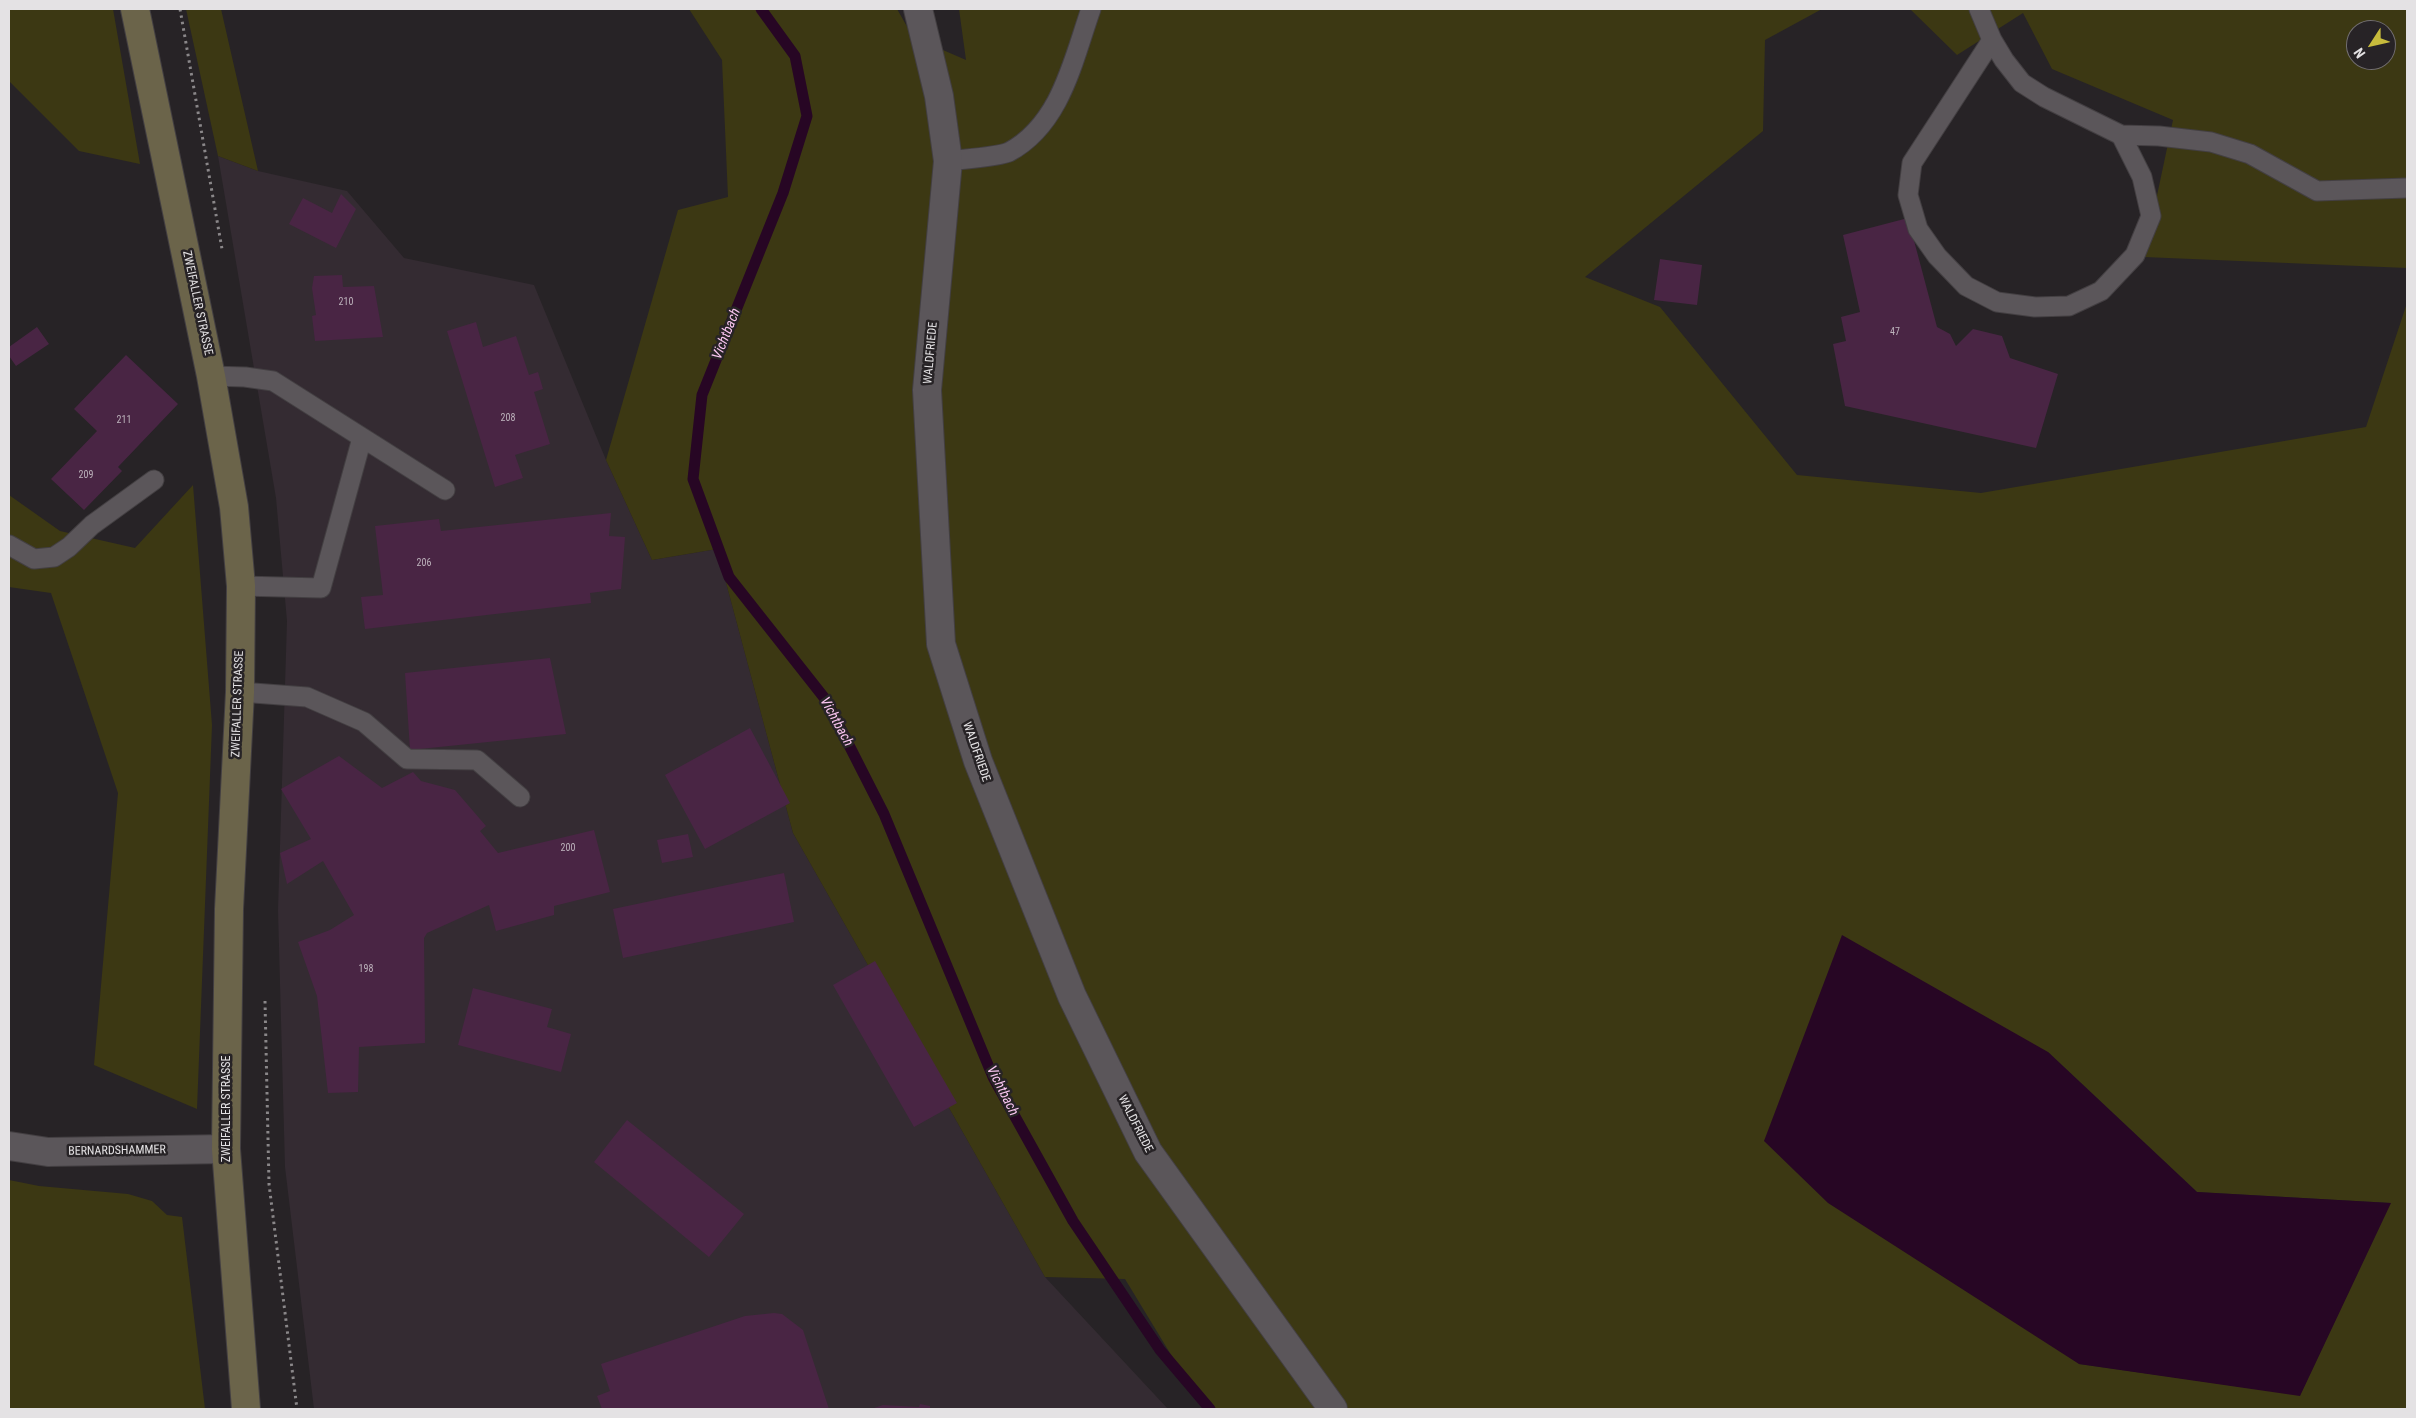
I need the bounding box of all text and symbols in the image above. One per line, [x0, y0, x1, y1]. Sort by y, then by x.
north arrow [2346, 20, 2396, 70]
text: N [2351, 45, 2369, 61]
street label: ZWEIFALLER STRASSE [179, 249, 215, 357]
house number: 210 [339, 296, 353, 308]
water label: Vichtbach [709, 306, 745, 362]
street label: WALDFRIEDE [921, 321, 941, 385]
house number: 47 [1890, 326, 1900, 338]
house number: 208 [501, 412, 515, 424]
house number: 211 [117, 414, 131, 426]
house number: 209 [79, 469, 93, 481]
house number: 206 [417, 557, 431, 569]
street label: ZWEIFALLER STRASSE [229, 650, 247, 758]
water label: Vichtbach [816, 694, 856, 750]
street label: WALDFRIEDE [959, 720, 993, 784]
house number: 200 [561, 842, 575, 854]
house number: 198 [359, 963, 373, 975]
street label: ZWEIFALLER STRASSE [220, 1056, 234, 1162]
water label: Vichtbach [982, 1063, 1022, 1119]
street label: WALDFRIEDE [1114, 1093, 1156, 1155]
street label: BERNARDSHAMMER [68, 1143, 166, 1159]

